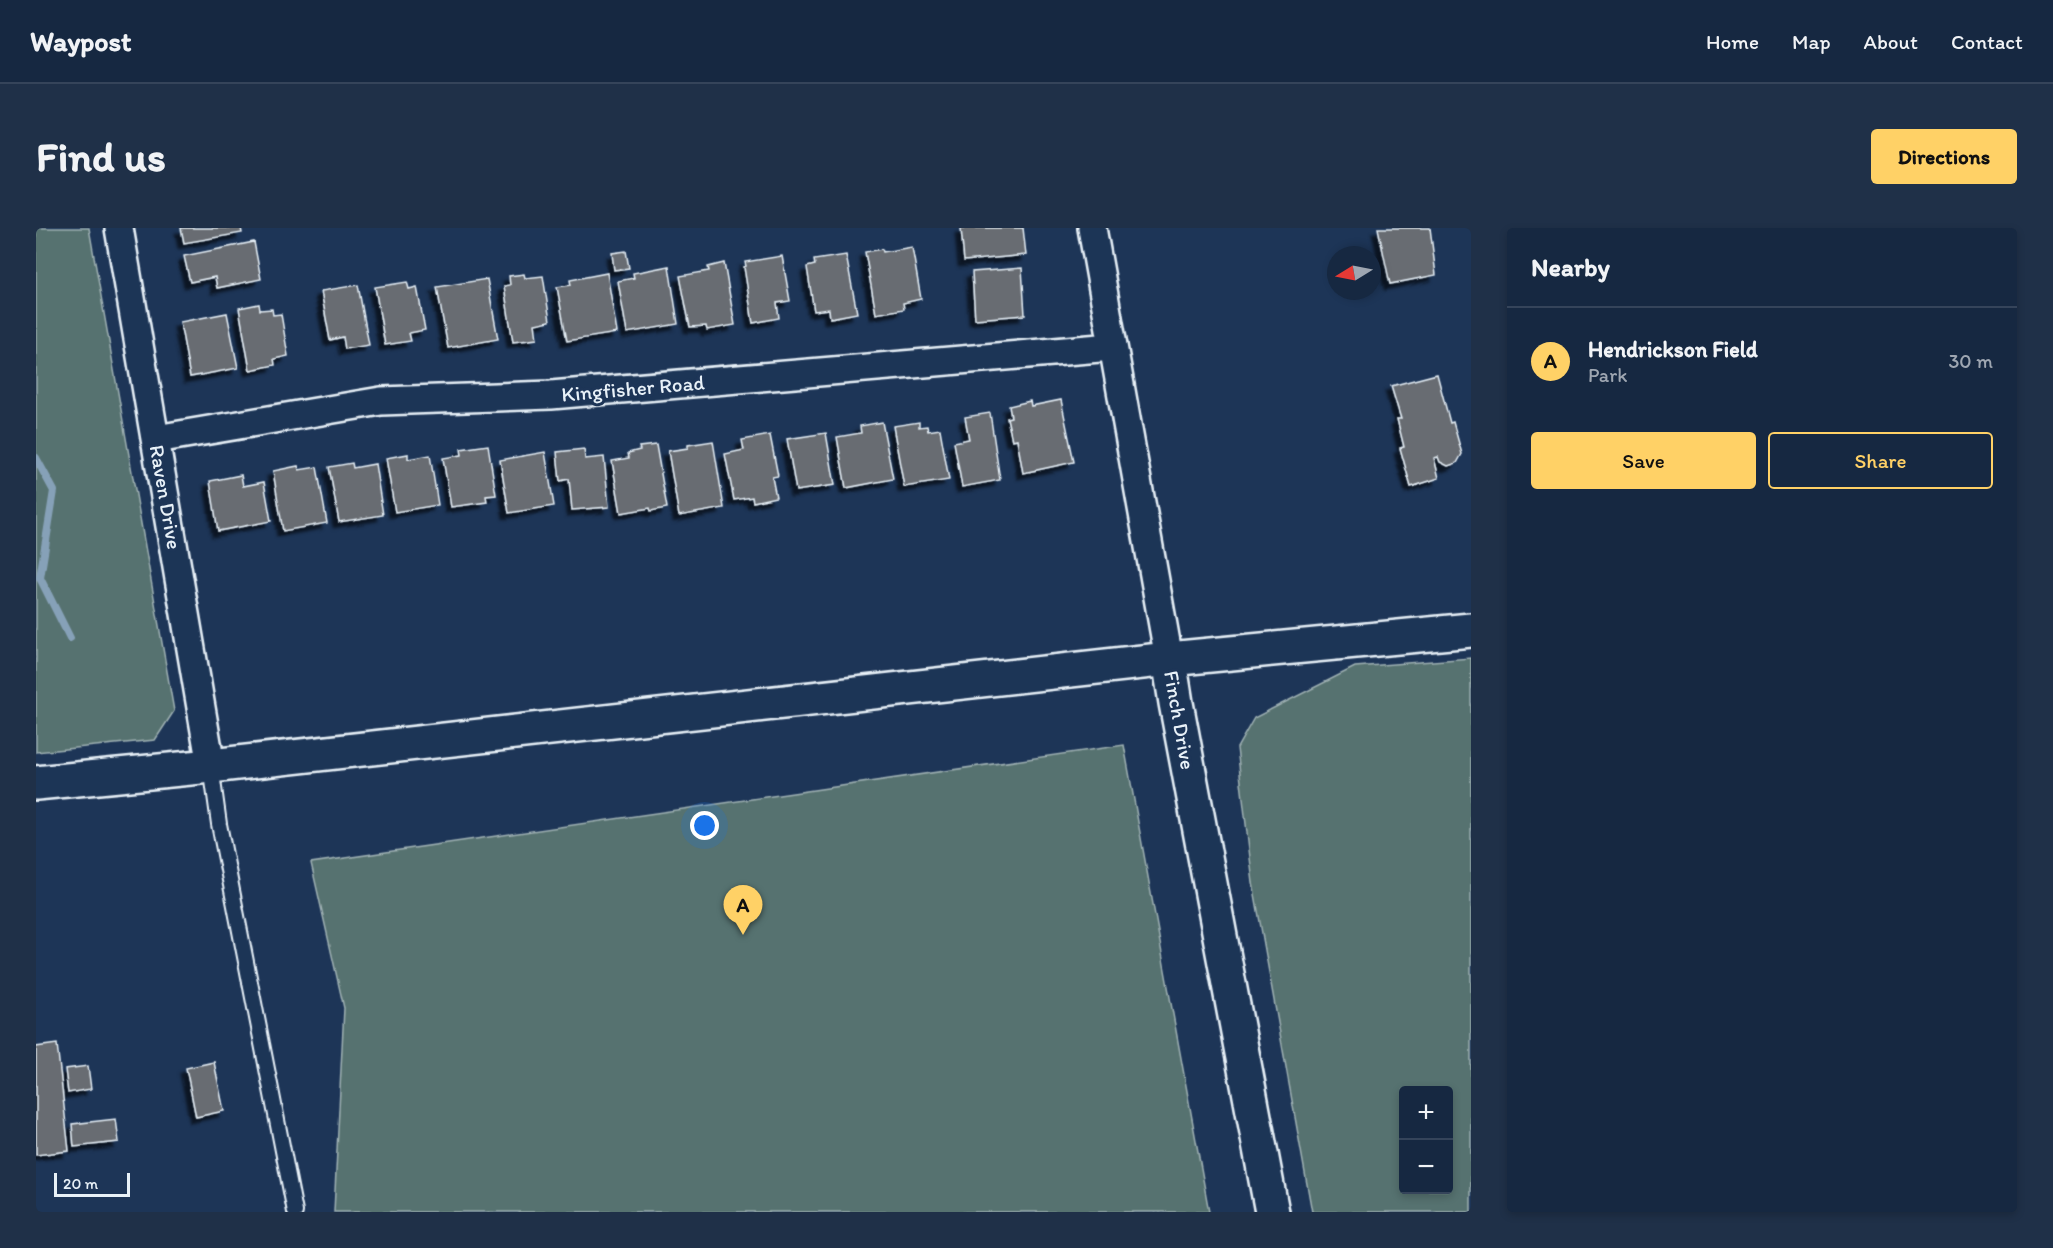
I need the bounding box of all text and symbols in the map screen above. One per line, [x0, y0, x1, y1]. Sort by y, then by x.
text: Waypost [30, 24, 132, 58]
text: Home [1706, 29, 1759, 54]
text: Map [1792, 29, 1831, 54]
text: About [1864, 29, 1918, 54]
text: Contact [1951, 29, 2023, 54]
button: Directions [1871, 129, 2017, 184]
text: Find us [36, 131, 166, 182]
north arrow [1327, 246, 1381, 300]
text: Nearby [1531, 251, 1610, 283]
text: Hendrickson Field [1588, 336, 1758, 363]
text: A [1544, 349, 1557, 373]
text: 30 m [1948, 349, 1993, 373]
text: Park [1588, 363, 1627, 387]
street label: Kingfisher Road [560, 369, 706, 407]
button: Save [1531, 432, 1756, 489]
button: Share [1768, 432, 1993, 489]
street label: Raven Drive [145, 443, 187, 551]
street label: Finch Drive [1159, 669, 1201, 772]
your location [690, 811, 719, 840]
pin: A [724, 886, 762, 935]
map controls [1399, 1086, 1453, 1194]
button: + [1399, 1086, 1453, 1140]
button: − [1399, 1140, 1453, 1194]
scale bar [54, 1170, 130, 1198]
text: 20 m [63, 1174, 98, 1193]

